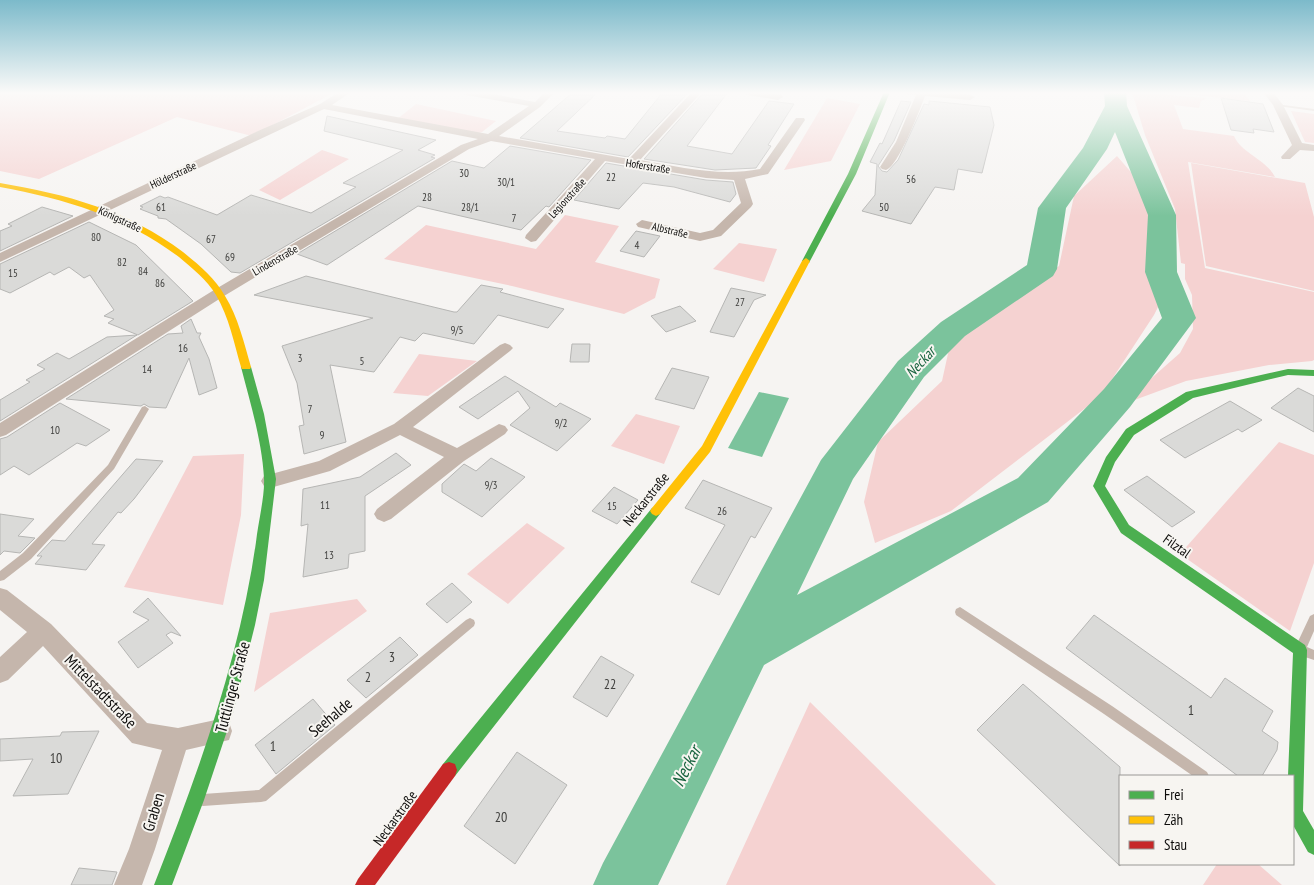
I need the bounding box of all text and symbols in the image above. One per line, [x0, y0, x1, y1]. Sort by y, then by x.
street label: Hoferstraße [625, 156, 672, 176]
street label: Hölderstraße [148, 158, 199, 192]
house number: 30 [459, 166, 469, 180]
house number: 22 [606, 170, 616, 184]
house number: 56 [906, 172, 916, 186]
house number: 30/1 [497, 175, 515, 189]
street label: Legionstraße [545, 175, 589, 221]
house number: 28 [422, 190, 432, 204]
house number: 61 [156, 200, 166, 214]
house number: 28/1 [461, 200, 479, 214]
house number: 50 [879, 200, 889, 214]
street label: Königstraße [96, 203, 144, 235]
house number: 7 [512, 211, 517, 225]
street label: Albstraße [651, 219, 690, 241]
house number: 80 [91, 230, 101, 244]
house number: 67 [206, 232, 216, 246]
house number: 4 [635, 238, 640, 252]
street label: Lindenstraße [250, 241, 301, 279]
house number: 69 [225, 250, 235, 264]
house number: 82 [117, 255, 127, 269]
house number: 84 [138, 264, 148, 278]
house number: 15 [8, 266, 18, 280]
house number: 86 [155, 276, 165, 290]
house number: 27 [735, 295, 745, 309]
house number: 9/5 [450, 323, 464, 337]
house number: 16 [178, 341, 188, 355]
water label: Neckar [901, 341, 940, 381]
house number: 3 [298, 351, 303, 365]
house number: 5 [360, 354, 365, 368]
house number: 14 [142, 362, 152, 376]
house number: 7 [308, 402, 313, 416]
house number: 9/2 [554, 416, 568, 430]
house number: 10 [50, 423, 60, 437]
house number: 9 [320, 428, 325, 442]
street label: Neckarstraße [619, 468, 673, 529]
house number: 9/3 [484, 478, 498, 492]
house number: 11 [320, 498, 330, 512]
house number: 15 [607, 499, 617, 513]
house number: 26 [717, 504, 727, 518]
street label: Filztal [1160, 530, 1195, 562]
house number: 13 [324, 548, 334, 562]
street label: Tuttlinger Straße [210, 639, 254, 735]
house number: 3 [389, 648, 395, 666]
street label: Mittelstadtstraße [61, 650, 141, 732]
house number: 2 [365, 668, 371, 686]
house number: 22 [604, 675, 616, 693]
street label: Seehalde [304, 693, 356, 741]
house number: 1 [1188, 701, 1194, 719]
house number: 1 [270, 737, 276, 755]
water label: Neckar [666, 739, 707, 790]
house number: 10 [50, 749, 62, 767]
legend [1119, 775, 1294, 865]
text: Frei [1164, 785, 1184, 804]
street label: Neckarstraße [369, 787, 421, 849]
street label: Graben [138, 790, 168, 834]
house number: 20 [495, 808, 507, 826]
text: Zäh [1164, 810, 1183, 829]
text: Stau [1164, 835, 1187, 854]

